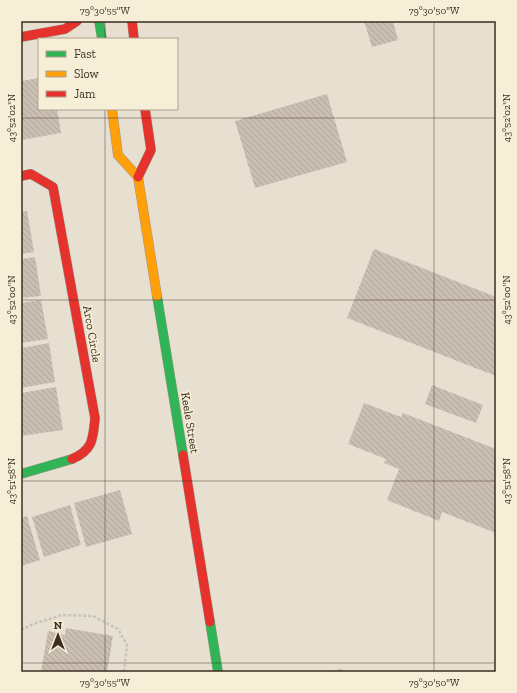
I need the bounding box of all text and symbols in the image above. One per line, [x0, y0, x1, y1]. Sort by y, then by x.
text: 79°30'55"W [80, 5, 131, 17]
text: 79°30'50"W [409, 5, 460, 17]
legend [38, 38, 178, 110]
text: Fast [74, 47, 97, 61]
text: Slow [74, 67, 100, 81]
text: Jam [74, 87, 96, 101]
text: 43°52'02"N [6, 93, 18, 142]
text: 43°52'02"N [501, 93, 513, 142]
text: 43°52'00"N [6, 275, 18, 325]
text: 43°52'00"N [501, 275, 513, 325]
street label: Arco Circle [80, 304, 104, 364]
street label: Keele Street [178, 391, 202, 455]
text: 43°51'58"N [6, 457, 18, 504]
text: 43°51'58"N [501, 457, 513, 504]
north arrow [38, 615, 78, 655]
text: N [54, 619, 63, 632]
text: 79°30'55"W [80, 677, 131, 689]
text: 79°30'50"W [409, 677, 460, 689]

